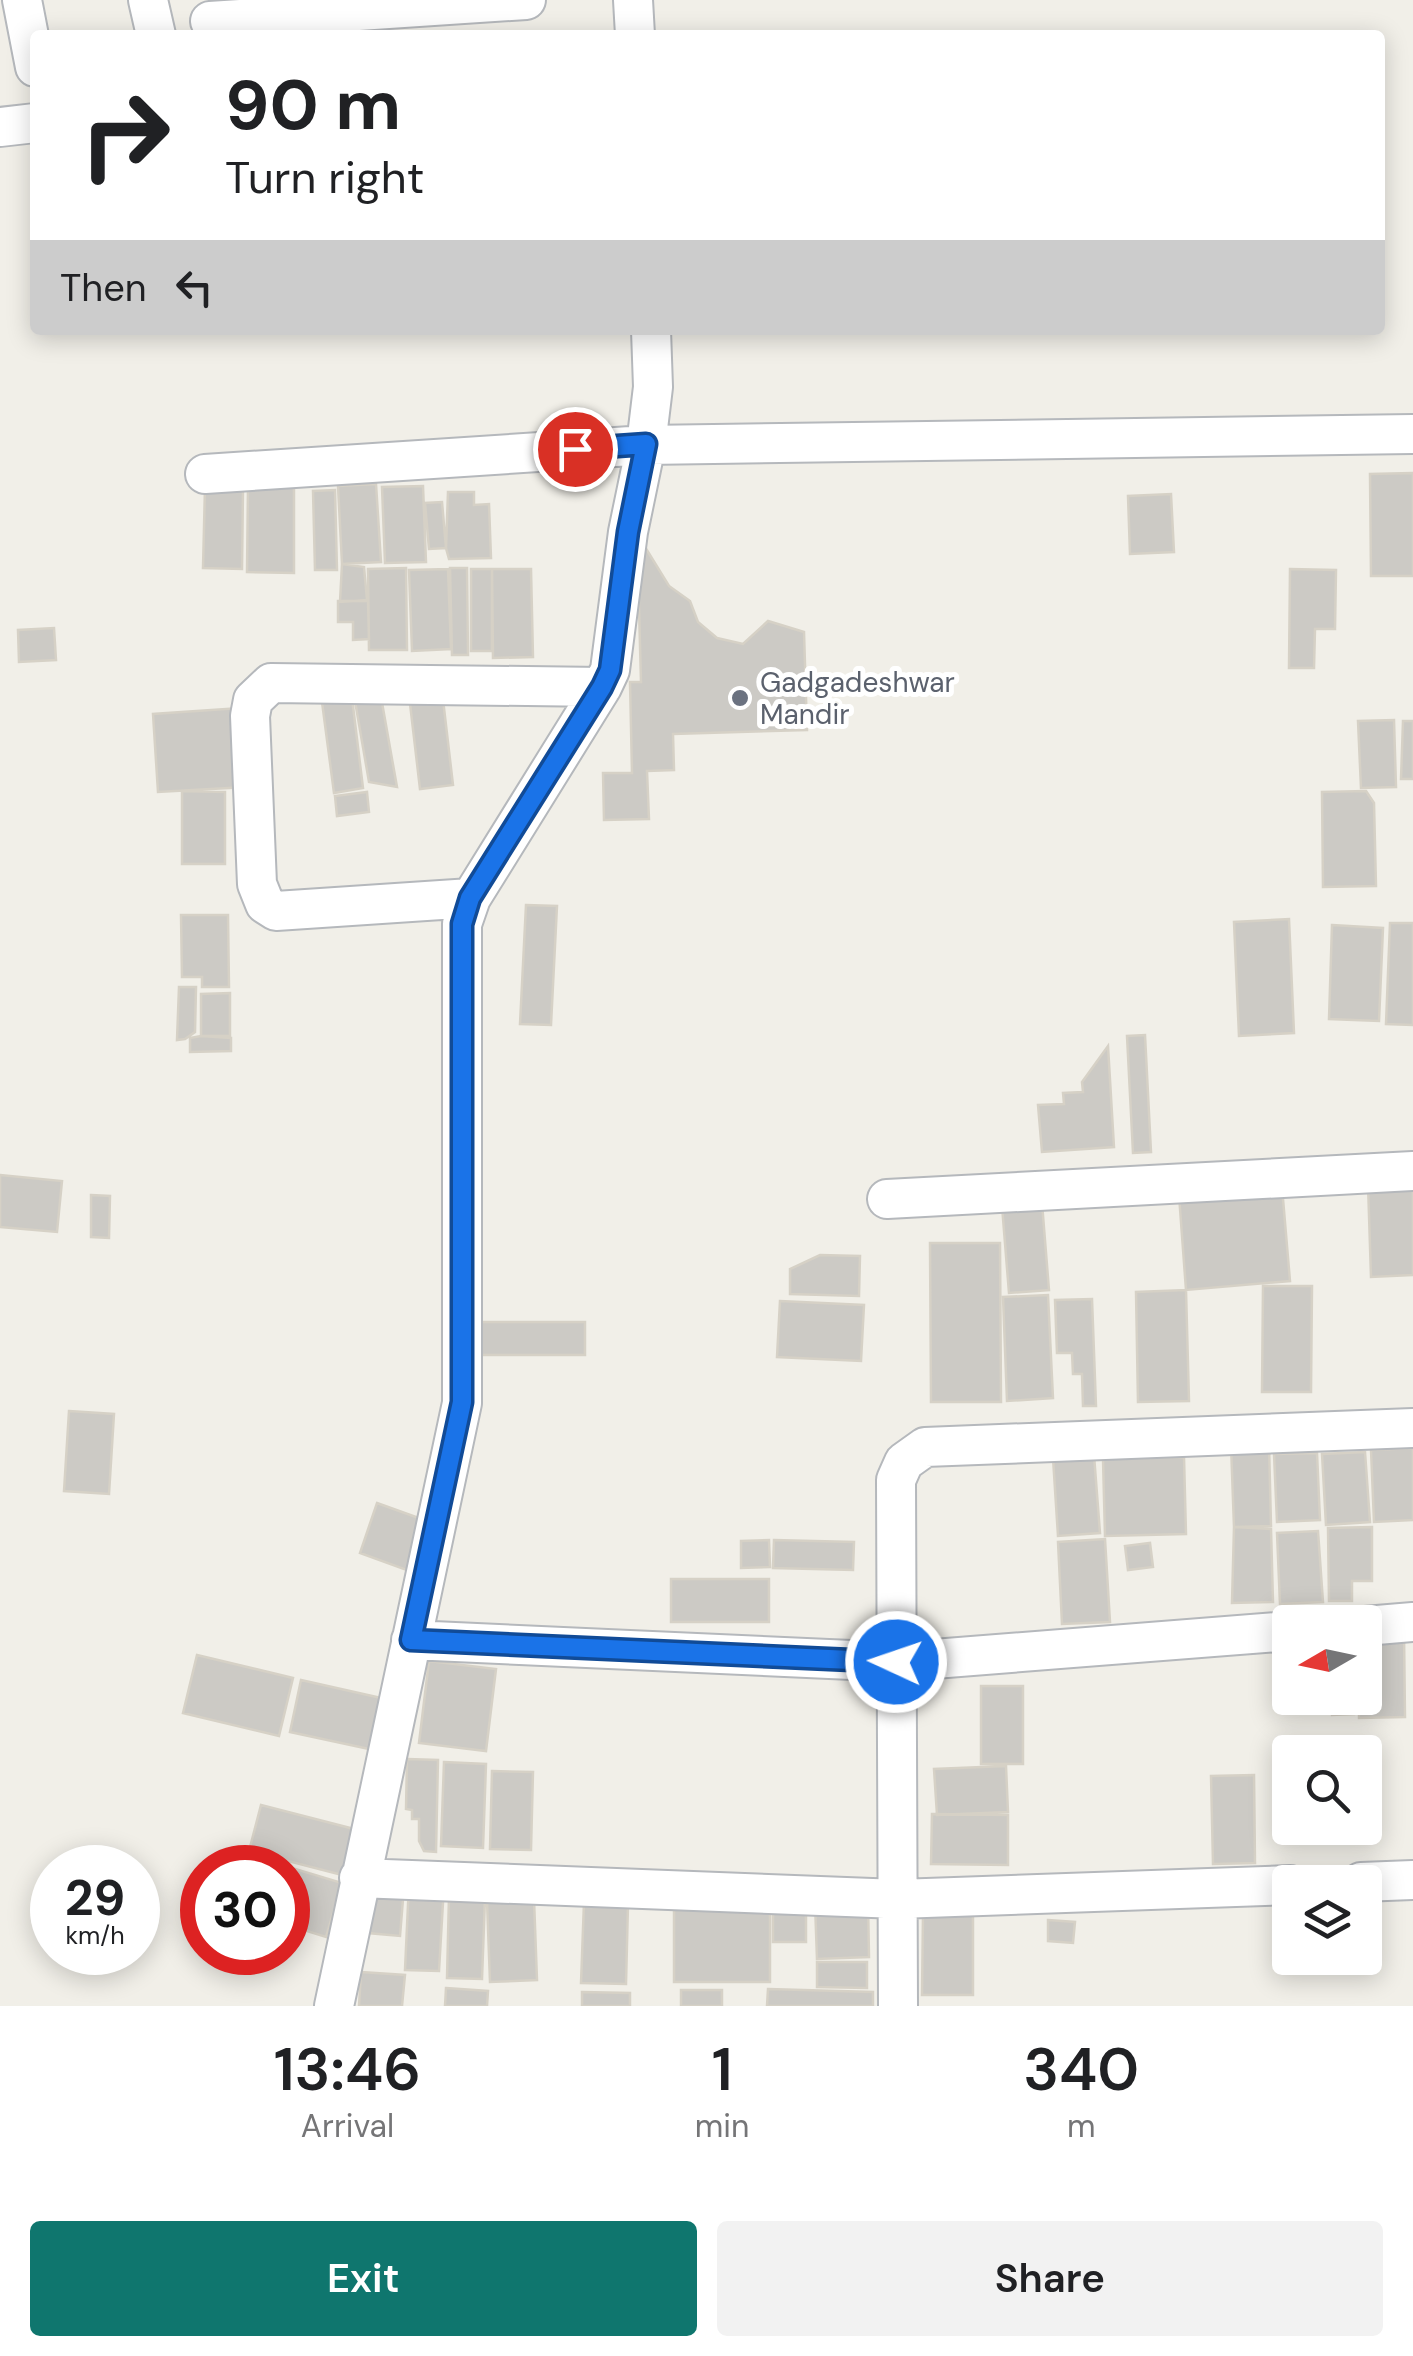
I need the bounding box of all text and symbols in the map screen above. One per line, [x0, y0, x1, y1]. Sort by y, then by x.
text: 90 m [225, 60, 401, 151]
icon: right [60, 70, 190, 200]
text: Turn right [225, 148, 424, 207]
icon: left [167, 260, 222, 315]
text: Then [60, 263, 147, 313]
pin [533, 407, 618, 492]
icon: arrive [548, 422, 603, 477]
place label: Gadgadeshwar Mandir [760, 664, 955, 733]
marker: Gadgadeshwar Mandir [729, 687, 751, 709]
north arrow [1272, 1605, 1382, 1715]
map controls [1272, 1605, 1382, 1975]
position arrow [844, 1610, 948, 1714]
button: search [1272, 1735, 1382, 1845]
speed limit sign: 30 [180, 1845, 310, 1975]
text: 29 [65, 1865, 125, 1931]
button: layers [1272, 1865, 1382, 1975]
text: km/h [65, 1919, 125, 1952]
text: 13:46 [274, 2030, 421, 2109]
text: 1 [712, 2030, 733, 2109]
text: 340 [1023, 2030, 1139, 2109]
text: Arrival [301, 2105, 394, 2147]
text: min [695, 2105, 749, 2147]
text: m [1067, 2105, 1095, 2147]
button: Exit [30, 2221, 697, 2336]
button: Share [717, 2221, 1383, 2336]

